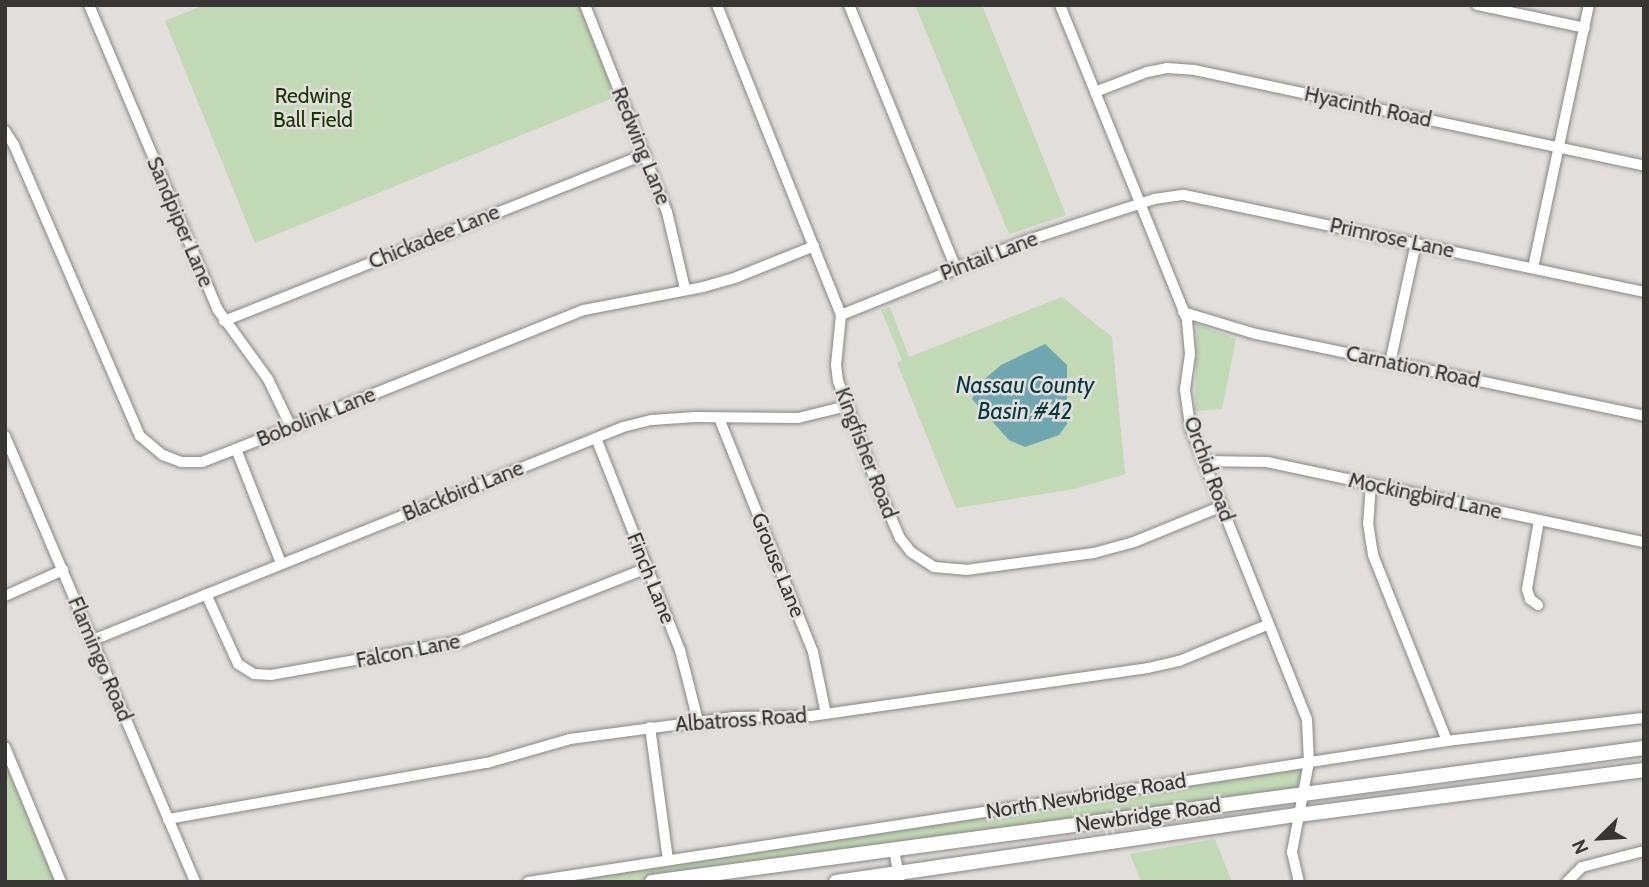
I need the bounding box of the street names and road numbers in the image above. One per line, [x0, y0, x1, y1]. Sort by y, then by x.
street label: Hyacinth Road [1302, 81, 1434, 133]
street label: Redwing Lane [606, 84, 676, 208]
street label: Sandpiper Lane [141, 153, 219, 291]
street label: Chickadee Lane [365, 199, 503, 275]
street label: Primrose Lane [1328, 213, 1456, 263]
street label: Pintail Lane [937, 226, 1041, 286]
street label: Carnation Road [1344, 341, 1482, 393]
street label: Bobolink Lane [253, 382, 379, 452]
street label: Kingfisher Road [829, 384, 903, 522]
street label: Orchid Road [1178, 413, 1240, 525]
street label: Blackbird Lane [399, 455, 527, 527]
street label: Mockingbird Lane [1346, 467, 1504, 525]
street label: Grouse Lane [746, 509, 810, 621]
street label: Finch Lane [621, 529, 681, 627]
street label: Flamingo Road [62, 593, 138, 725]
street label: Falcon Lane [354, 629, 462, 673]
street label: Albatross Road [674, 703, 808, 737]
street label: North Newbridge Road [984, 768, 1188, 824]
street label: Newbridge Road [1074, 792, 1222, 838]

